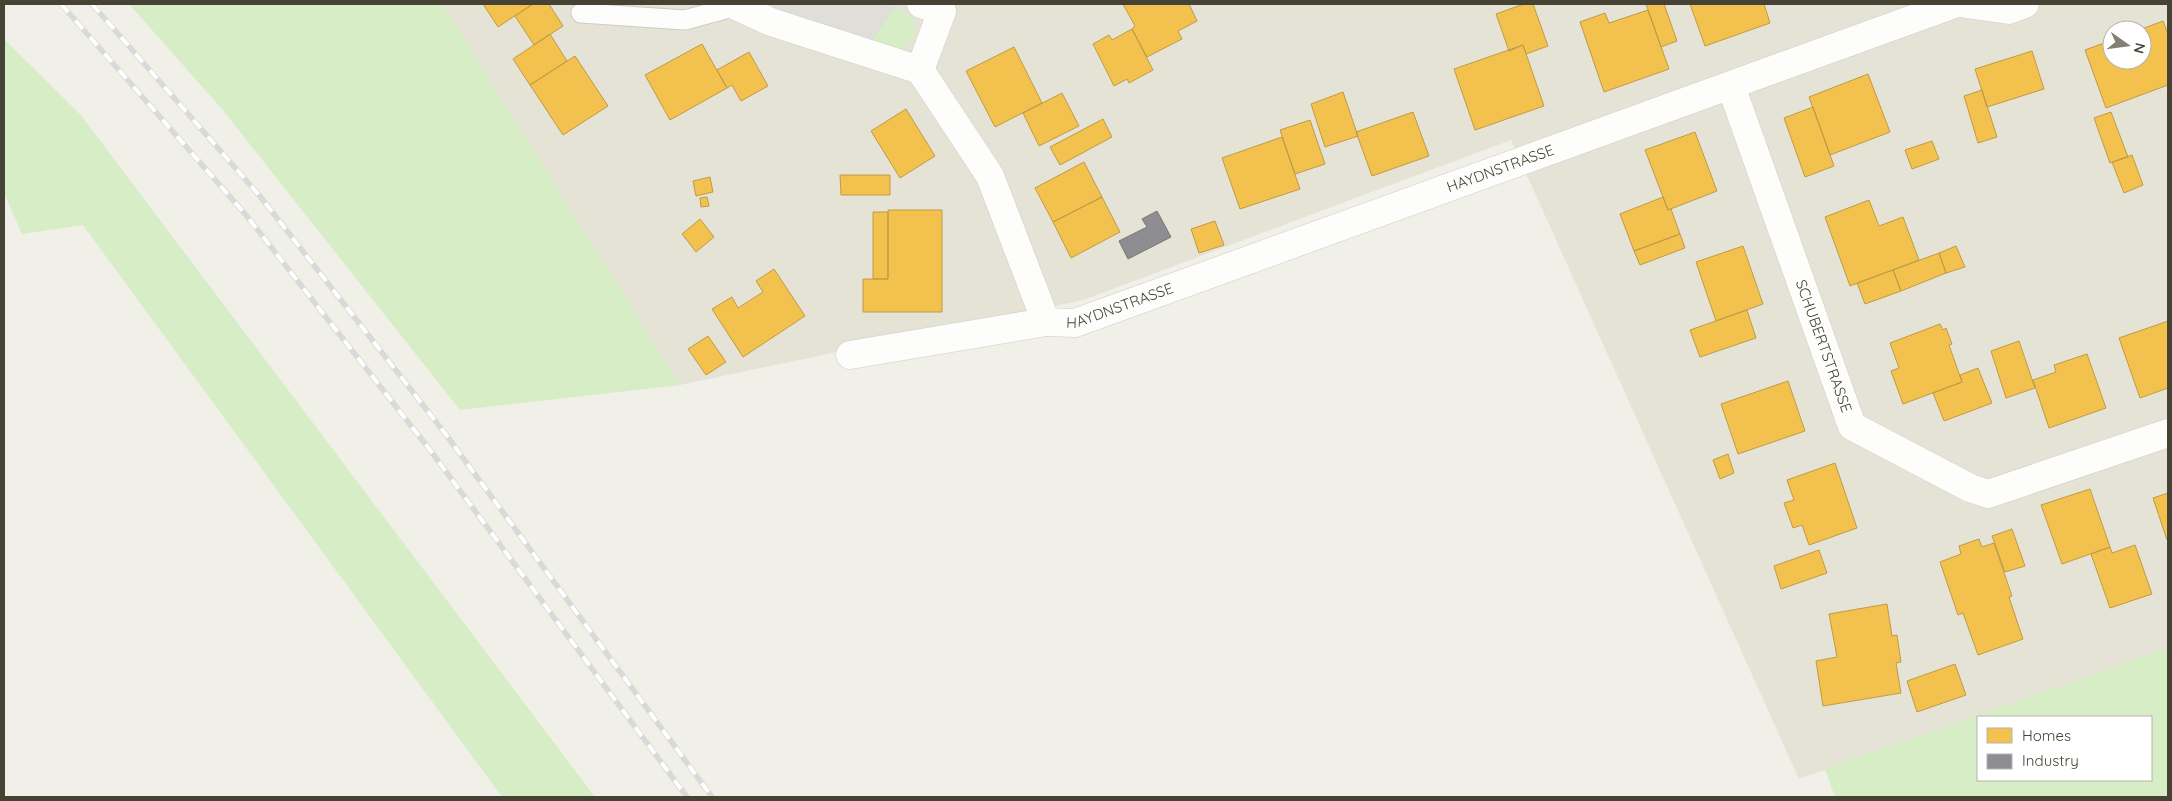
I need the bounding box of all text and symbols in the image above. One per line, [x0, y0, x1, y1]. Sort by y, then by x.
north arrow [2102, 20, 2152, 70]
text: N [2130, 41, 2150, 55]
street label: HAYDNSTRASSE [1444, 140, 1556, 196]
street label: SCHUBERTSTRASSE [1792, 277, 1856, 415]
street label: HAYDNSTRASSE [1066, 278, 1176, 332]
legend [1977, 716, 2152, 781]
text: Homes [2022, 726, 2071, 745]
text: Industry [2022, 751, 2079, 770]

